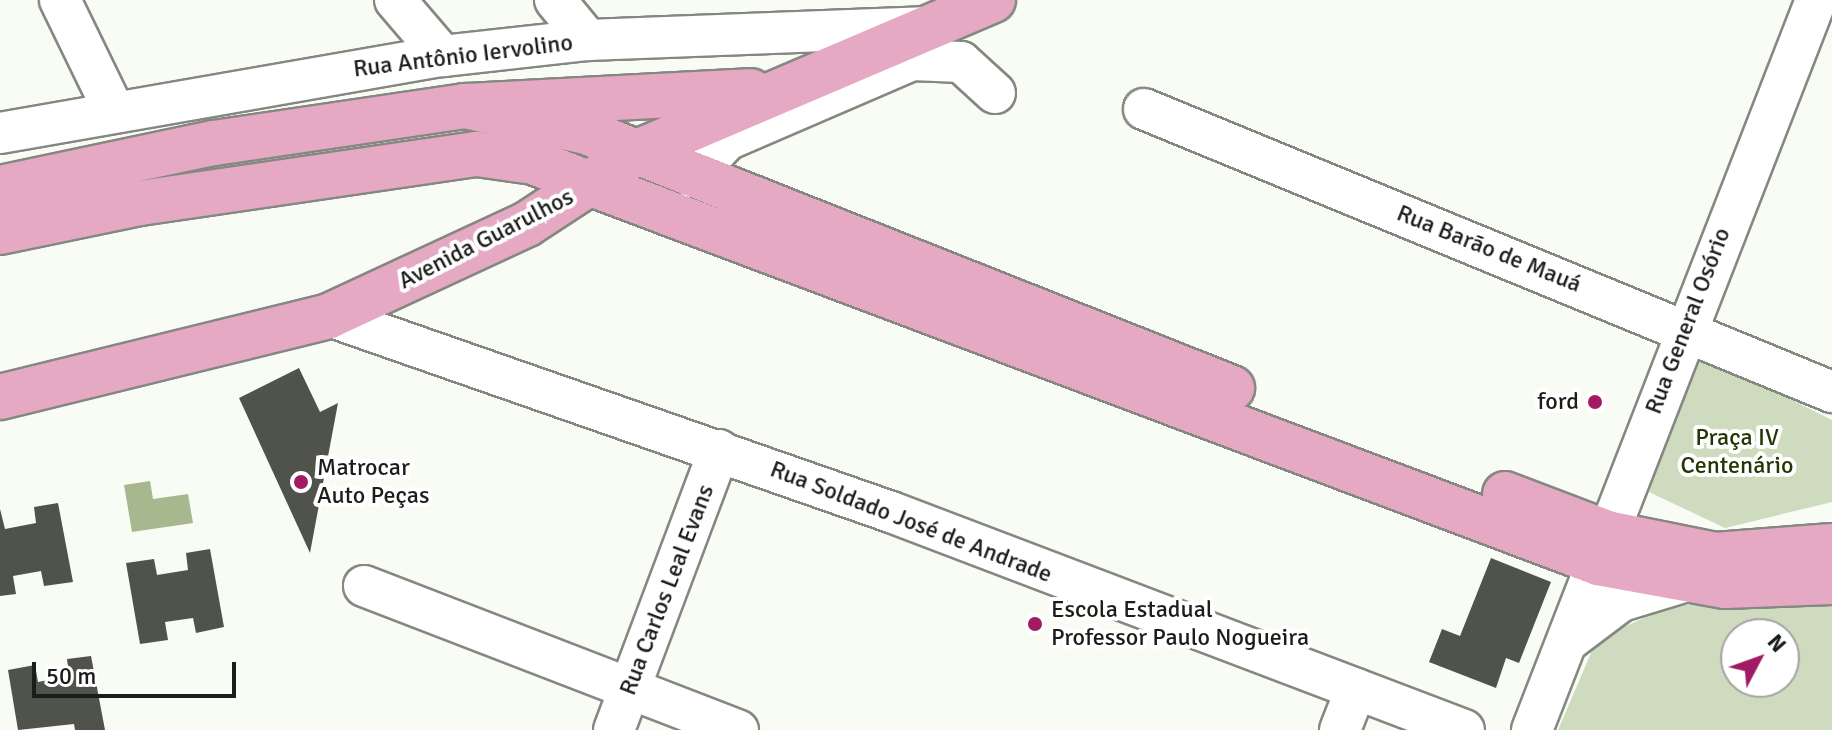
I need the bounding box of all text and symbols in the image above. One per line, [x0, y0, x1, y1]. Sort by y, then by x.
street label: Rua Antônio Iervolino [352, 28, 574, 84]
street label: Avenida Guarulhos [394, 182, 578, 296]
street label: Rua Barão de Mauá [1393, 199, 1585, 299]
street label: Rua General Osório [1639, 224, 1737, 418]
place label: ford [1537, 388, 1579, 416]
marker: ford [1586, 393, 1604, 411]
park label: Praça IV Centenário [1680, 424, 1794, 480]
place label: Matrocar Auto Peças [317, 454, 429, 510]
street label: Rua Soldado José de Andrade [766, 455, 1056, 589]
marker: Matrocar Auto Peças [292, 473, 310, 491]
street label: Rua Carlos Leal Evans [614, 481, 720, 699]
place label: Escola Estadual Professor Paulo Nogueira [1051, 596, 1309, 652]
marker: Escola Estadual Professor Paulo Nogueira [1026, 615, 1044, 633]
north arrow [1720, 618, 1800, 698]
text: N [1762, 629, 1792, 658]
scale bar [36, 646, 240, 696]
text: 50 m [46, 661, 96, 691]

